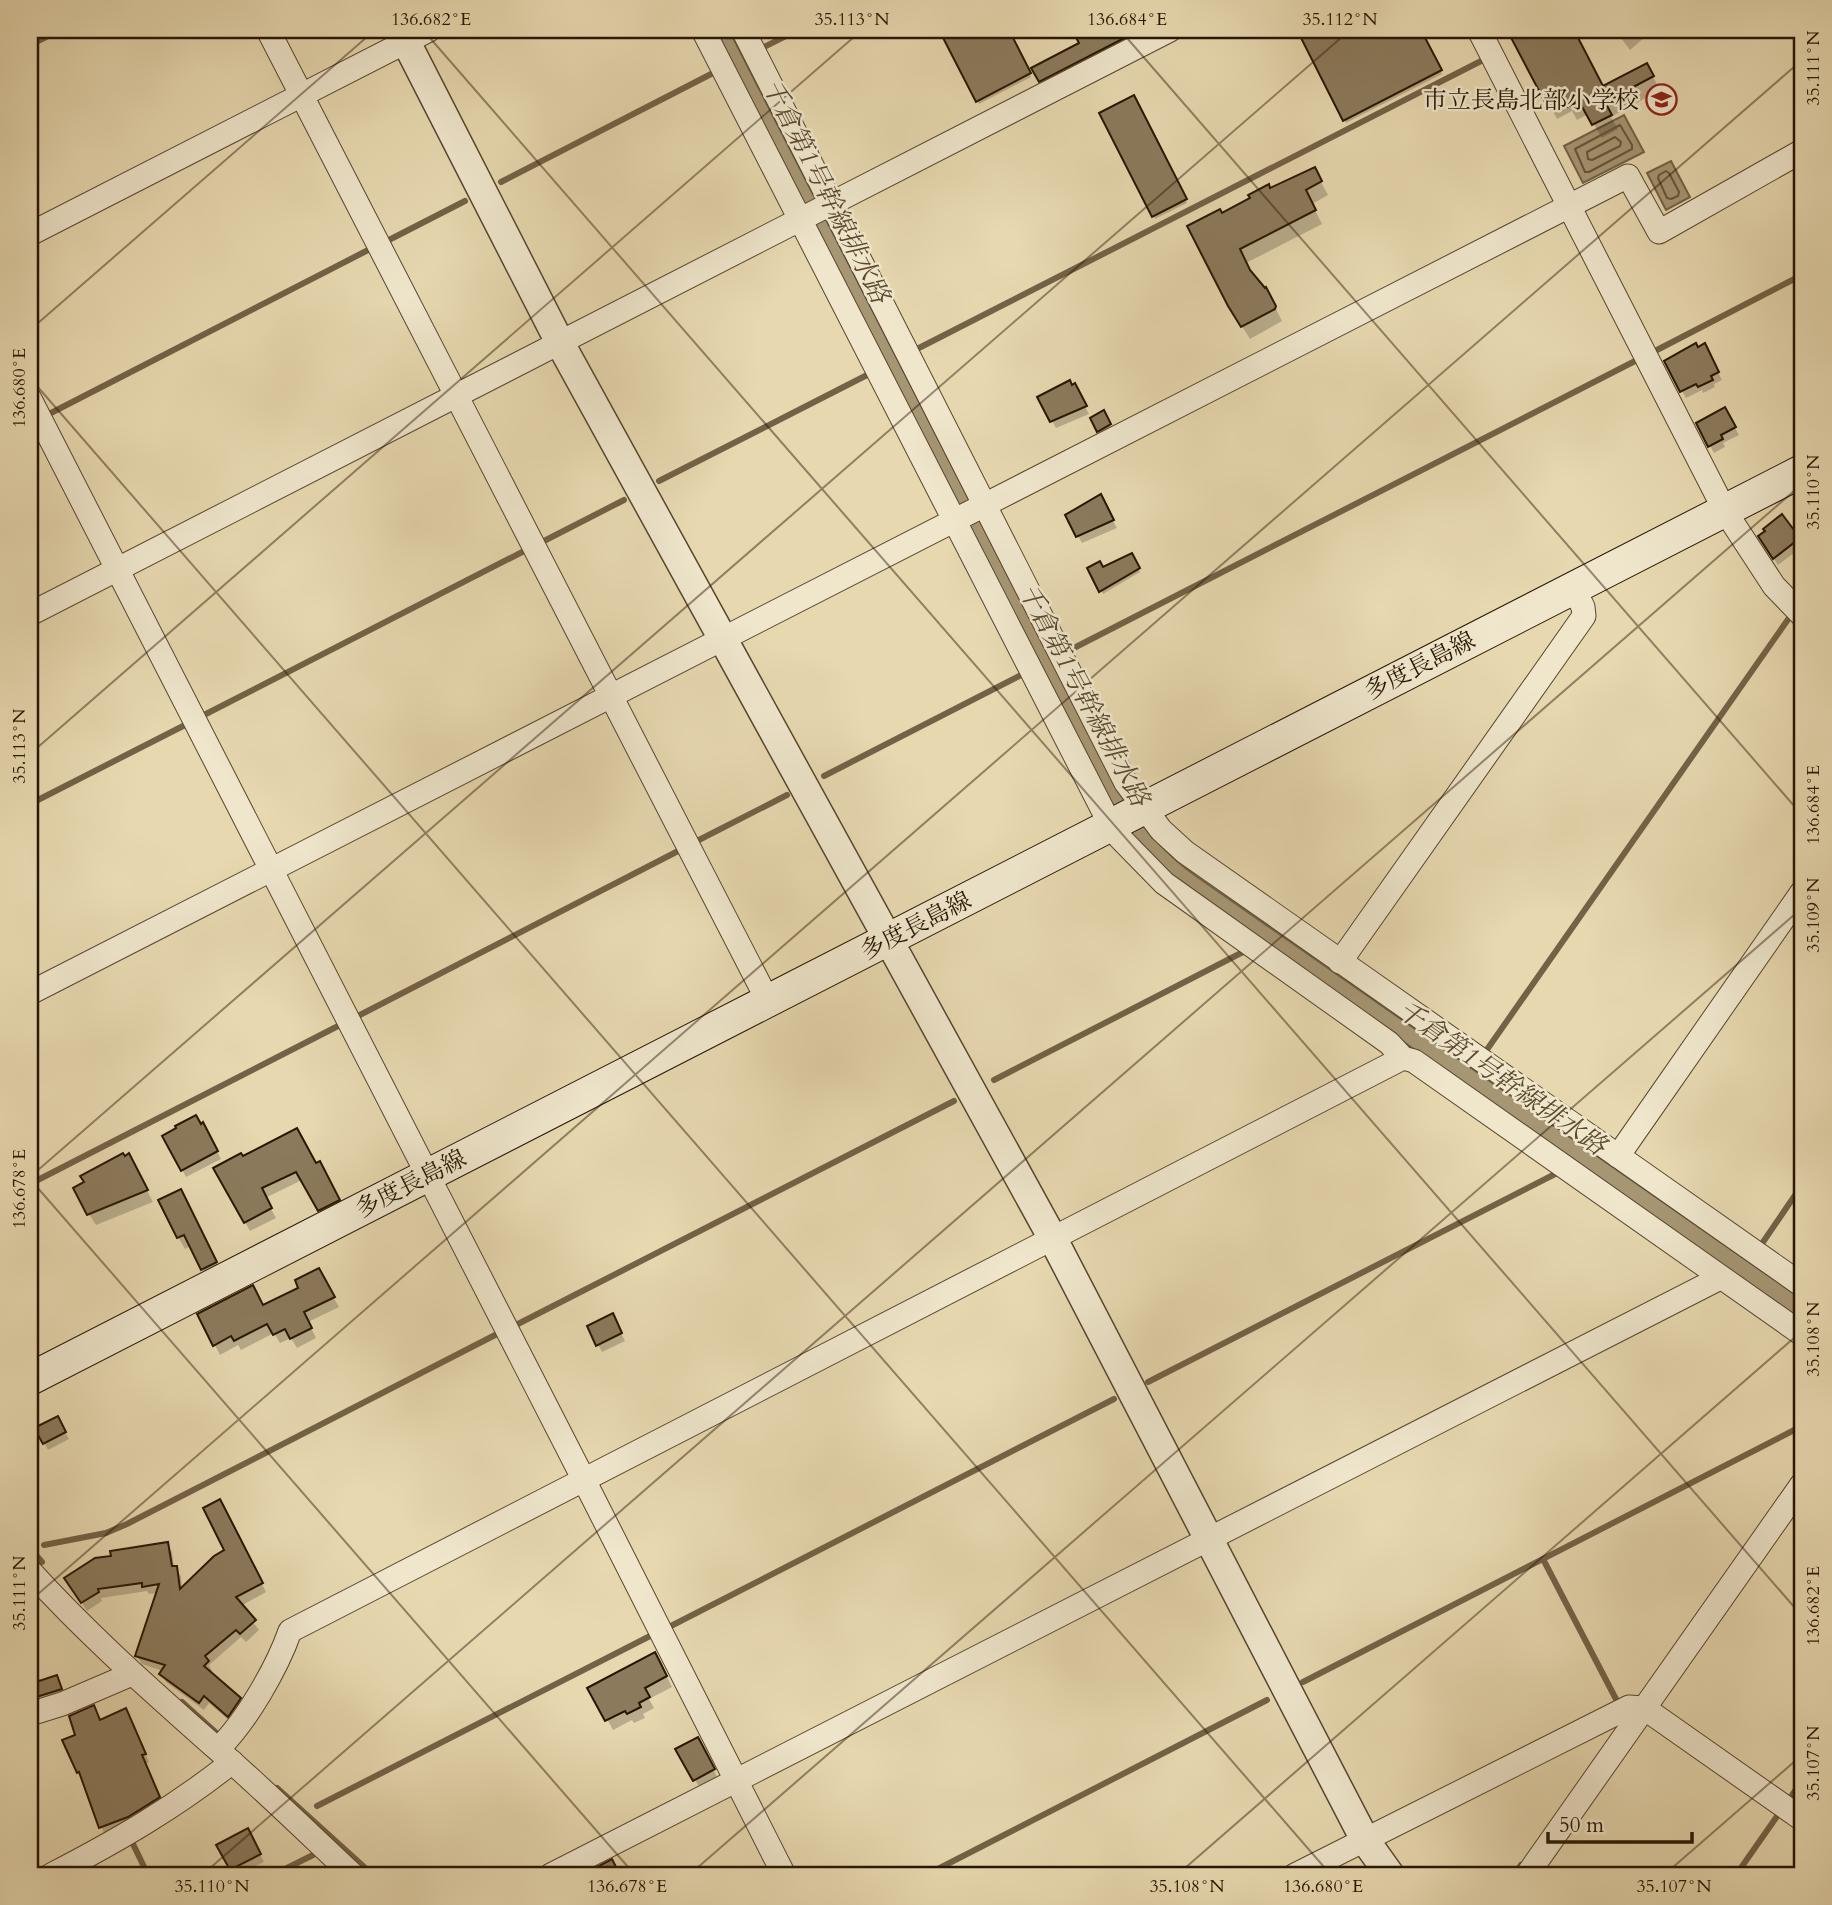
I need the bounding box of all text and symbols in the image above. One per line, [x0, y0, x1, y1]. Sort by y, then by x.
text: 136.682°E [391, 7, 471, 32]
text: 35.113°N [814, 7, 890, 32]
text: 136.684°E [1087, 7, 1167, 32]
text: 35.112°N [1302, 7, 1378, 32]
text: 35.111°N [1801, 30, 1826, 106]
water label: 千倉第1号幹線排水路 [754, 73, 899, 311]
school or university icon: 市立長島北部小学校 [1645, 83, 1679, 117]
place label: 市立長島北部小学校 [1423, 84, 1639, 117]
text: 136.680°E [7, 348, 32, 428]
text: 35.110°N [1801, 454, 1826, 530]
water label: 千倉第1号幹線排水路 [1010, 578, 1158, 814]
street label: 多度長島線 [1359, 624, 1481, 708]
text: 35.113°N [7, 708, 32, 784]
text: 136.684°E [1801, 765, 1826, 845]
text: 35.109°N [1801, 877, 1826, 953]
street label: 多度長島線 [855, 884, 977, 968]
water label: 千倉第1号幹線排水路 [1391, 993, 1615, 1164]
street label: 多度長島線 [350, 1142, 472, 1226]
text: 136.678°E [7, 1149, 32, 1229]
text: 35.108°N [1801, 1301, 1826, 1377]
text: 35.111°N [7, 1555, 32, 1631]
text: 136.682°E [1801, 1566, 1826, 1646]
text: 35.107°N [1801, 1725, 1826, 1801]
scale bar [1548, 1800, 1692, 1844]
text: 50 m [1559, 1811, 1604, 1840]
text: 35.110°N [174, 1874, 250, 1899]
text: 136.678°E [587, 1874, 667, 1899]
text: 35.108°N [1149, 1874, 1225, 1899]
text: 136.680°E [1283, 1874, 1363, 1899]
text: 35.107°N [1636, 1874, 1712, 1899]

